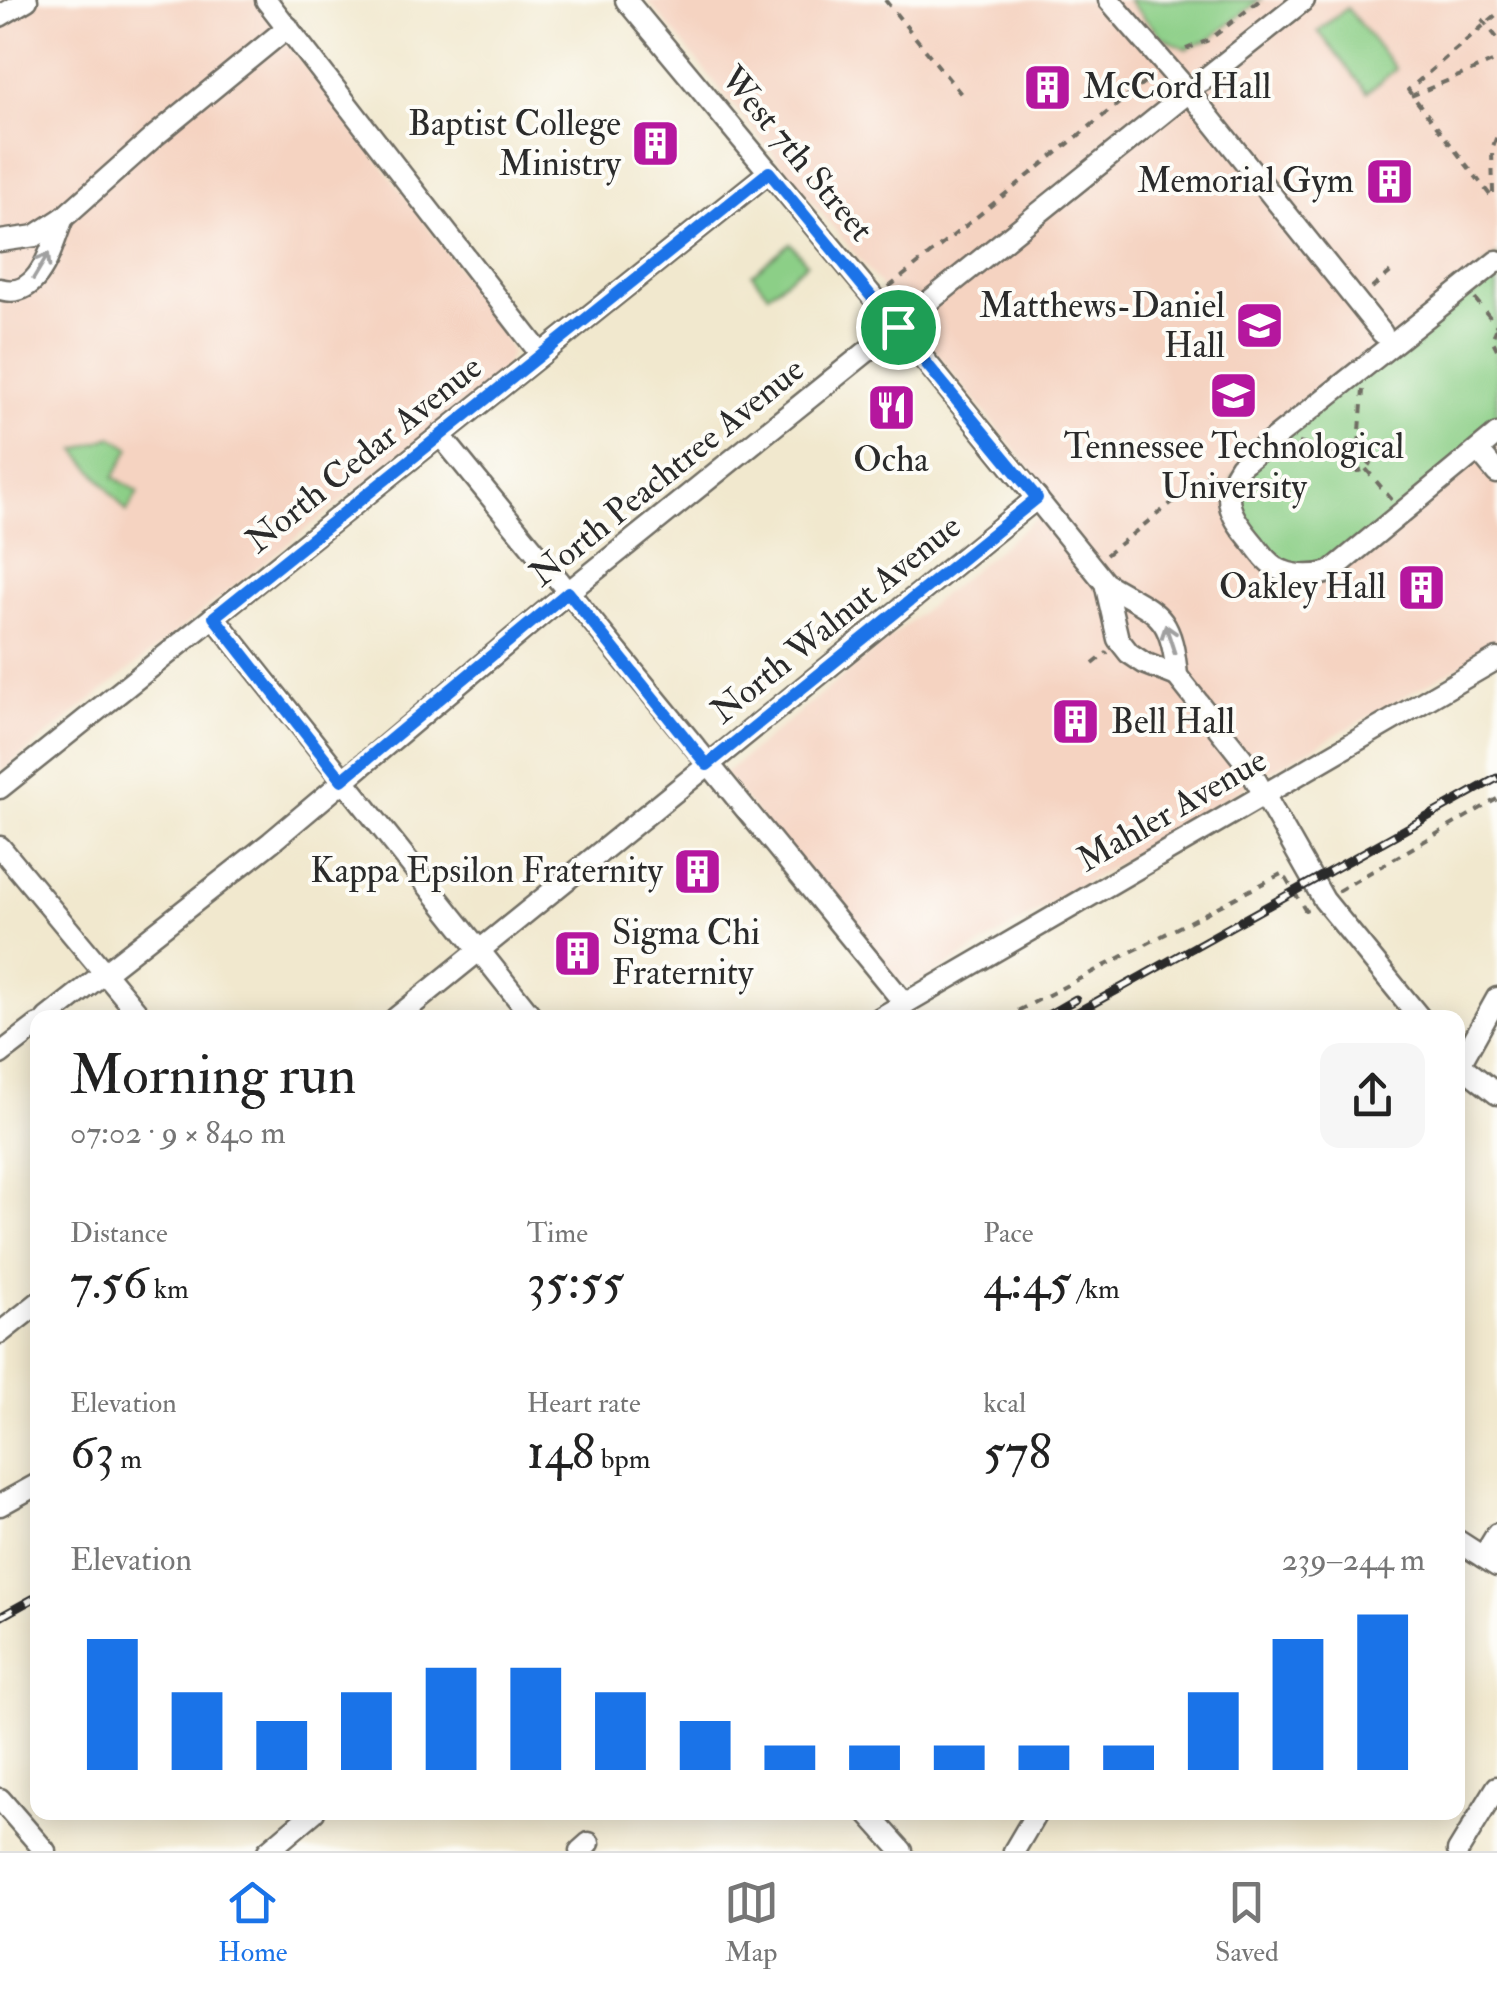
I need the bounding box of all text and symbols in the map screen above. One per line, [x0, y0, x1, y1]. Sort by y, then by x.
street label: West 7th Street [710, 57, 883, 251]
building icon: McCord Hall [1022, 61, 1074, 113]
place label: McCord Hall [1083, 65, 1271, 109]
place label: Baptist College Ministry [408, 102, 622, 186]
building icon: Baptist College Ministry [630, 118, 682, 170]
building icon: Memorial Gym [1363, 155, 1415, 207]
place label: Memorial Gym [1137, 159, 1354, 203]
one-way arrow [31, 252, 51, 281]
place label: Matthews-Daniel Hall [979, 284, 1225, 368]
pin [856, 285, 941, 370]
icon: arrive [871, 300, 926, 355]
school or university icon: Matthews-Daniel Hall [1234, 300, 1286, 352]
street label: North Cedar Avenue [237, 345, 491, 563]
street label: North Peachtree Avenue [521, 348, 813, 596]
school or university icon: Tennessee Technological University [1208, 369, 1260, 421]
restaurant icon: Ocha [865, 382, 917, 434]
place label: Tennessee Technological University [1064, 425, 1404, 509]
place label: Ocha [853, 438, 929, 482]
street label: North Walnut Avenue [702, 505, 970, 733]
building icon: Oakley Hall [1395, 561, 1447, 613]
place label: Oakley Hall [1219, 565, 1386, 609]
one-way arrow [1159, 623, 1177, 655]
building icon: Bell Hall [1050, 696, 1102, 748]
place label: Bell Hall [1111, 700, 1235, 744]
street label: Mahler Avenue [1069, 738, 1275, 882]
building icon: Kappa Epsilon Fraternity [672, 845, 724, 897]
place label: Kappa Epsilon Fraternity [310, 849, 664, 893]
place label: Sigma Chi Fraternity [612, 911, 760, 995]
building icon: Sigma Chi Fraternity [551, 927, 603, 979]
text: Morning run [70, 1041, 356, 1110]
button: share [1320, 1043, 1425, 1148]
text: 07:02 · 9 × 840 m [70, 1113, 286, 1153]
text: Distance [70, 1216, 168, 1251]
text: Time [527, 1216, 588, 1251]
text: Pace [983, 1216, 1034, 1251]
text: 7.56 [70, 1251, 148, 1314]
text: 35:55 [527, 1251, 624, 1314]
text: 4:45 [983, 1251, 1072, 1314]
text: km [148, 1272, 189, 1307]
text: /km [1072, 1272, 1120, 1307]
text: Elevation [70, 1386, 177, 1421]
text: Heart rate [527, 1386, 641, 1421]
text: kcal [983, 1386, 1026, 1421]
text: 63 [70, 1421, 114, 1484]
text: 148 [527, 1421, 595, 1484]
text: 578 [983, 1421, 1052, 1484]
text: m [114, 1442, 142, 1477]
text: bpm [595, 1442, 650, 1477]
text: Elevation [70, 1540, 192, 1580]
text: 239–244 m [1282, 1540, 1425, 1580]
tab: Home [218, 1875, 287, 1970]
tab: Map [724, 1875, 779, 1970]
tab: Saved [1215, 1875, 1279, 1970]

